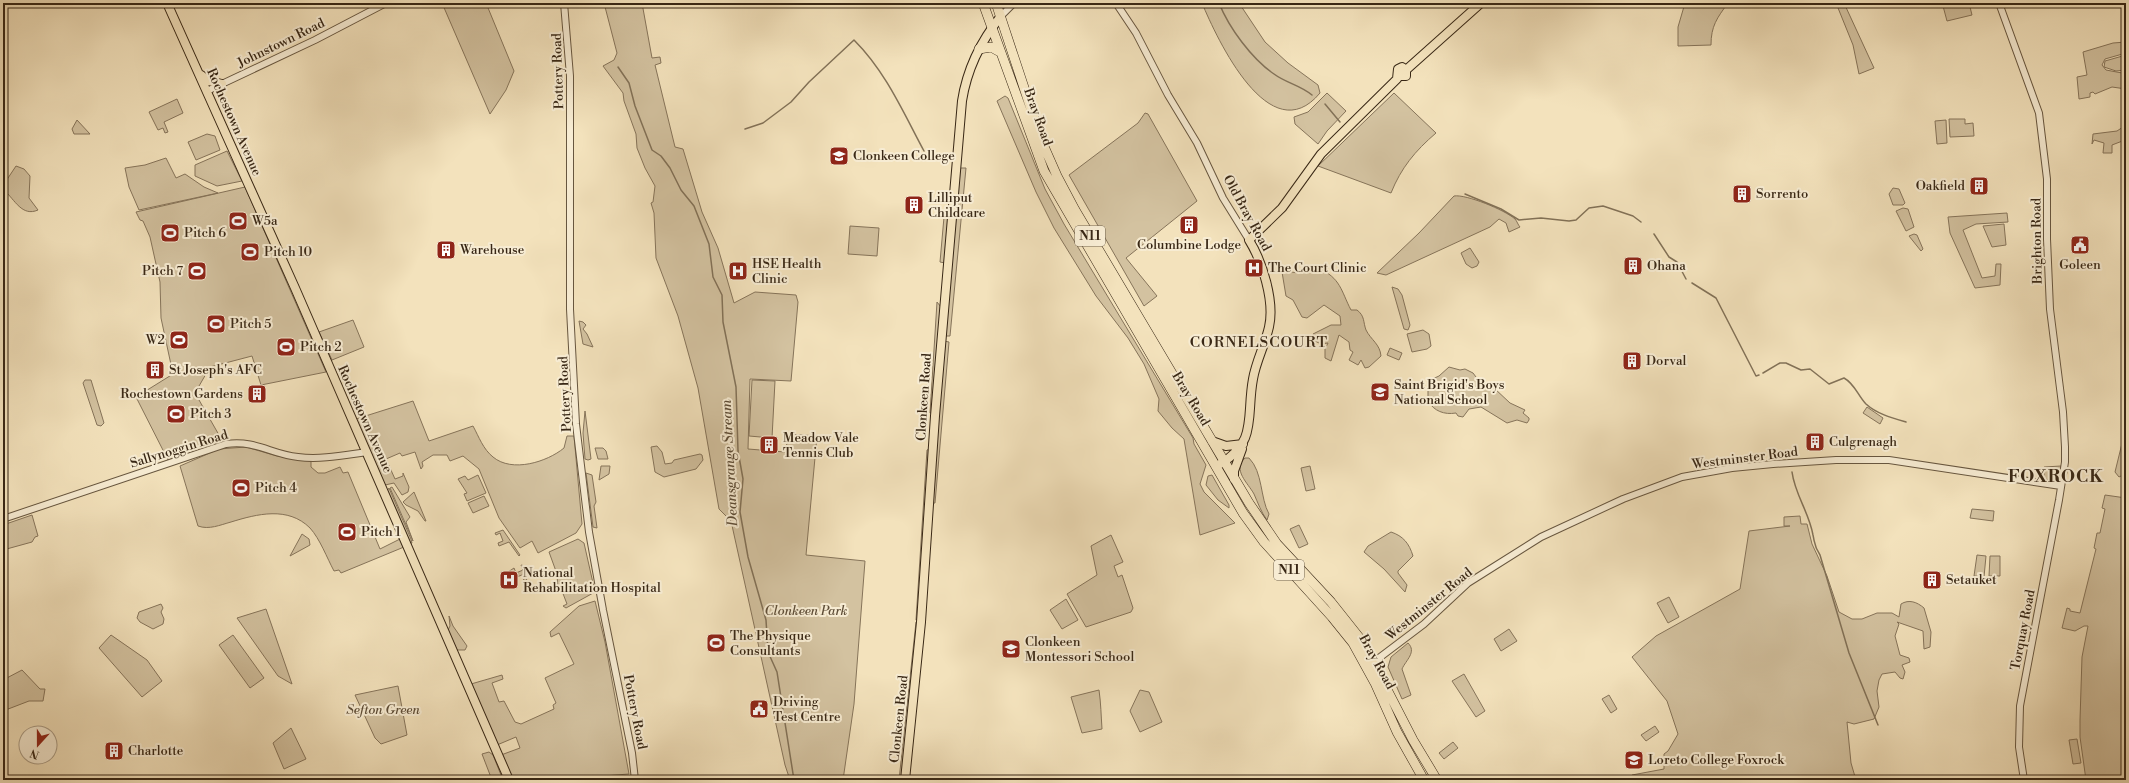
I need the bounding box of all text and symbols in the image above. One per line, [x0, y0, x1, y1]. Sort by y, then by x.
street label: Johnstown Road [234, 15, 328, 71]
street label: Pottery Road [549, 32, 567, 109]
street label: Rochestown Avenue [203, 66, 265, 179]
street label: Bray Road [1020, 85, 1056, 149]
school or university icon: Clonkeen College [828, 145, 850, 167]
place label: Clonkeen College [853, 148, 955, 164]
street label: Old Bray Road [1220, 172, 1275, 254]
building icon: Oakfield [1968, 175, 1990, 197]
place label: Oakfield [1916, 178, 1966, 194]
building icon: Sorrento [1731, 183, 1753, 205]
place label: Sorrento [1756, 186, 1808, 202]
place label: Lilliput Childcare [928, 190, 986, 221]
building icon: Lilliput Childcare [903, 194, 925, 216]
street label: Brighton Road [2028, 197, 2046, 285]
sports icon: W5a [227, 210, 249, 232]
place label: W5a [251, 213, 278, 229]
building icon: Columbine Lodge [1178, 214, 1200, 236]
sports icon: Pitch 6 [159, 222, 181, 244]
place label: Pitch 6 [184, 225, 226, 241]
road number: N11 [1075, 226, 1105, 246]
public building icon: Goleen [2069, 234, 2091, 256]
place label: Columbine Lodge [1137, 237, 1241, 253]
building icon: Warehouse [435, 239, 457, 261]
sports icon: Pitch 10 [239, 241, 261, 263]
place label: Warehouse [459, 242, 525, 258]
place label: Pitch 10 [264, 244, 313, 260]
building icon: Ohana [1622, 255, 1644, 277]
place label: HSE Health Clinic [752, 256, 822, 287]
hospital icon: The Court Clinic [1243, 257, 1265, 279]
place label: Goleen [2059, 257, 2101, 273]
place label: Ohana [1647, 258, 1686, 274]
sports icon: Pitch 7 [186, 260, 208, 282]
hospital icon: HSE Health Clinic [727, 260, 749, 282]
place label: The Court Clinic [1268, 260, 1367, 276]
place label: Pitch 7 [142, 263, 183, 279]
sports icon: Pitch 5 [205, 313, 227, 335]
place label: Pitch 5 [230, 316, 272, 332]
sports icon: W2 [168, 329, 190, 351]
place label: W2 [145, 332, 165, 348]
district label: CORNELSCOURT [1190, 333, 1328, 352]
sports icon: Pitch 2 [275, 336, 297, 358]
place label: Pitch 2 [300, 339, 342, 355]
building icon: Dorval [1621, 350, 1643, 372]
street label: Clonkeen Road [913, 352, 935, 442]
place label: Dorval [1646, 353, 1687, 369]
street label: Pottery Road [555, 355, 575, 432]
building icon: St Joseph's AFC [144, 359, 166, 381]
place label: St Joseph's AFC [169, 362, 262, 378]
street label: Rochestown Avenue [334, 363, 396, 476]
street label: Bray Road [1168, 368, 1214, 429]
place label: Saint Brigid's Boys National School [1394, 377, 1505, 408]
school or university icon: Saint Brigid's Boys National School [1369, 381, 1391, 403]
building icon: Rochestown Gardens [246, 383, 268, 405]
place label: Rochestown Gardens [120, 386, 243, 402]
water label: Deansgrange Stream [718, 399, 742, 528]
sports icon: Pitch 3 [165, 403, 187, 425]
place label: Pitch 3 [190, 406, 232, 422]
street label: Sallynoggin Road [128, 426, 230, 471]
place label: Meadow Vale Tennis Club [783, 430, 859, 461]
building icon: Culgrenagh [1804, 431, 1826, 453]
building icon: Meadow Vale Tennis Club [758, 434, 780, 456]
place label: Culgrenagh [1829, 434, 1897, 450]
street label: Westminster Road [1690, 443, 1800, 473]
district label: FOXROCK [2008, 466, 2104, 488]
sports icon: Pitch 4 [230, 477, 252, 499]
place label: Pitch 4 [255, 480, 297, 496]
sports icon: Pitch 1 [336, 521, 358, 543]
place label: Pitch 1 [361, 524, 401, 540]
road number: N11 [1274, 560, 1304, 580]
street label: Westminster Road [1382, 564, 1476, 644]
place label: National Rehabilitation Hospital [523, 565, 661, 596]
hospital icon: National Rehabilitation Hospital [498, 569, 520, 591]
building icon: Setauket [1921, 569, 1943, 591]
place label: Setauket [1946, 572, 1997, 588]
street label: Torquay Road [2007, 588, 2039, 672]
park label: Clonkeen Park [765, 603, 848, 619]
place label: The Physique Consultants [730, 628, 811, 659]
street label: Bray Road [1355, 631, 1399, 693]
sports icon: The Physique Consultants [705, 632, 727, 654]
place label: Clonkeen Montessori School [1025, 634, 1134, 665]
school or university icon: Clonkeen Montessori School [1000, 638, 1022, 660]
street label: Pottery Road [620, 673, 650, 751]
street label: Clonkeen Road [886, 674, 912, 764]
place label: Driving Test Centre [773, 694, 841, 725]
public building icon: Driving Test Centre [748, 698, 770, 720]
park label: Sefton Green [346, 702, 420, 718]
north arrow [18, 725, 58, 765]
building icon: Charlotte [103, 740, 125, 762]
place label: Charlotte [128, 743, 184, 759]
text: N [28, 745, 41, 761]
school or university icon: Loreto College Foxrock [1623, 749, 1645, 771]
place label: Loreto College Foxrock [1648, 752, 1785, 768]

